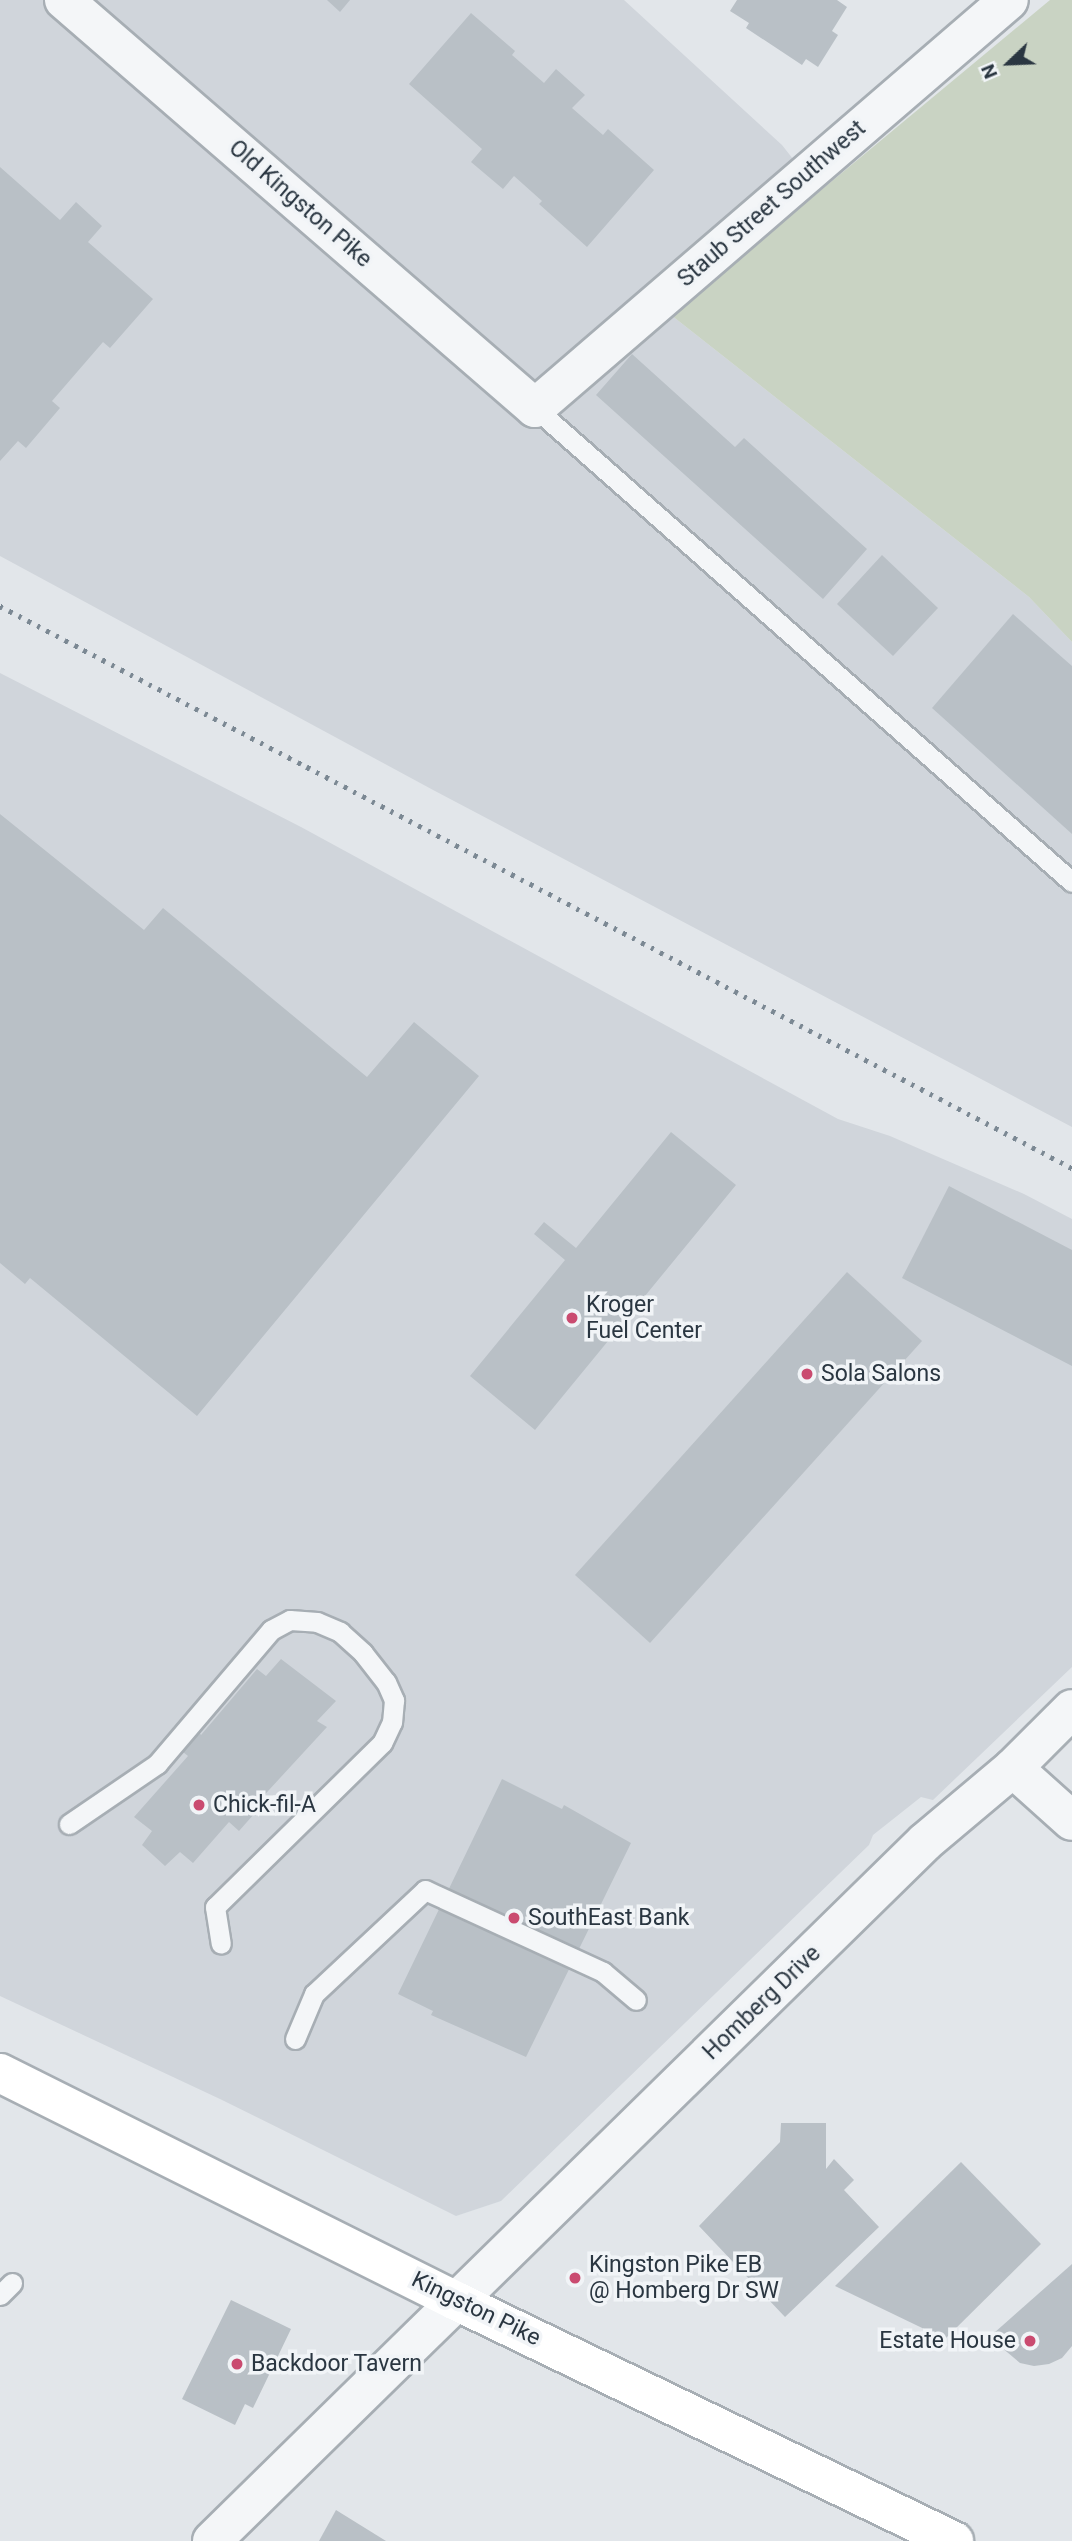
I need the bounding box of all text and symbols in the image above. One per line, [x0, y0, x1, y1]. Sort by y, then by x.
north arrow [974, 28, 1044, 98]
text: N [976, 61, 1002, 82]
street label: Staub Street Southwest [672, 115, 872, 293]
street label: Old Kingston Pike [223, 134, 377, 274]
place label: Kroger Fuel Center [586, 1291, 702, 1345]
marker: Kroger Fuel Center [564, 1310, 580, 1326]
place label: Sola Salons [821, 1360, 941, 1388]
marker: Sola Salons [799, 1366, 815, 1382]
place label: Chick-fil-A [213, 1791, 316, 1819]
marker: Chick-fil-A [191, 1797, 207, 1813]
place label: SouthEast Bank [528, 1904, 690, 1932]
marker: SouthEast Bank [506, 1910, 522, 1926]
street label: Homberg Drive [697, 1940, 827, 2066]
place label: Kingston Pike EB @ Homberg Dr SW [589, 2251, 779, 2305]
street label: Kingston Pike [407, 2266, 545, 2352]
marker: Kingston Pike EB @ Homberg Dr SW [567, 2270, 583, 2286]
place label: Estate House [879, 2327, 1016, 2355]
marker: Estate House [1022, 2333, 1038, 2349]
place label: Backdoor Tavern [251, 2350, 423, 2378]
marker: Backdoor Tavern [229, 2356, 245, 2372]

